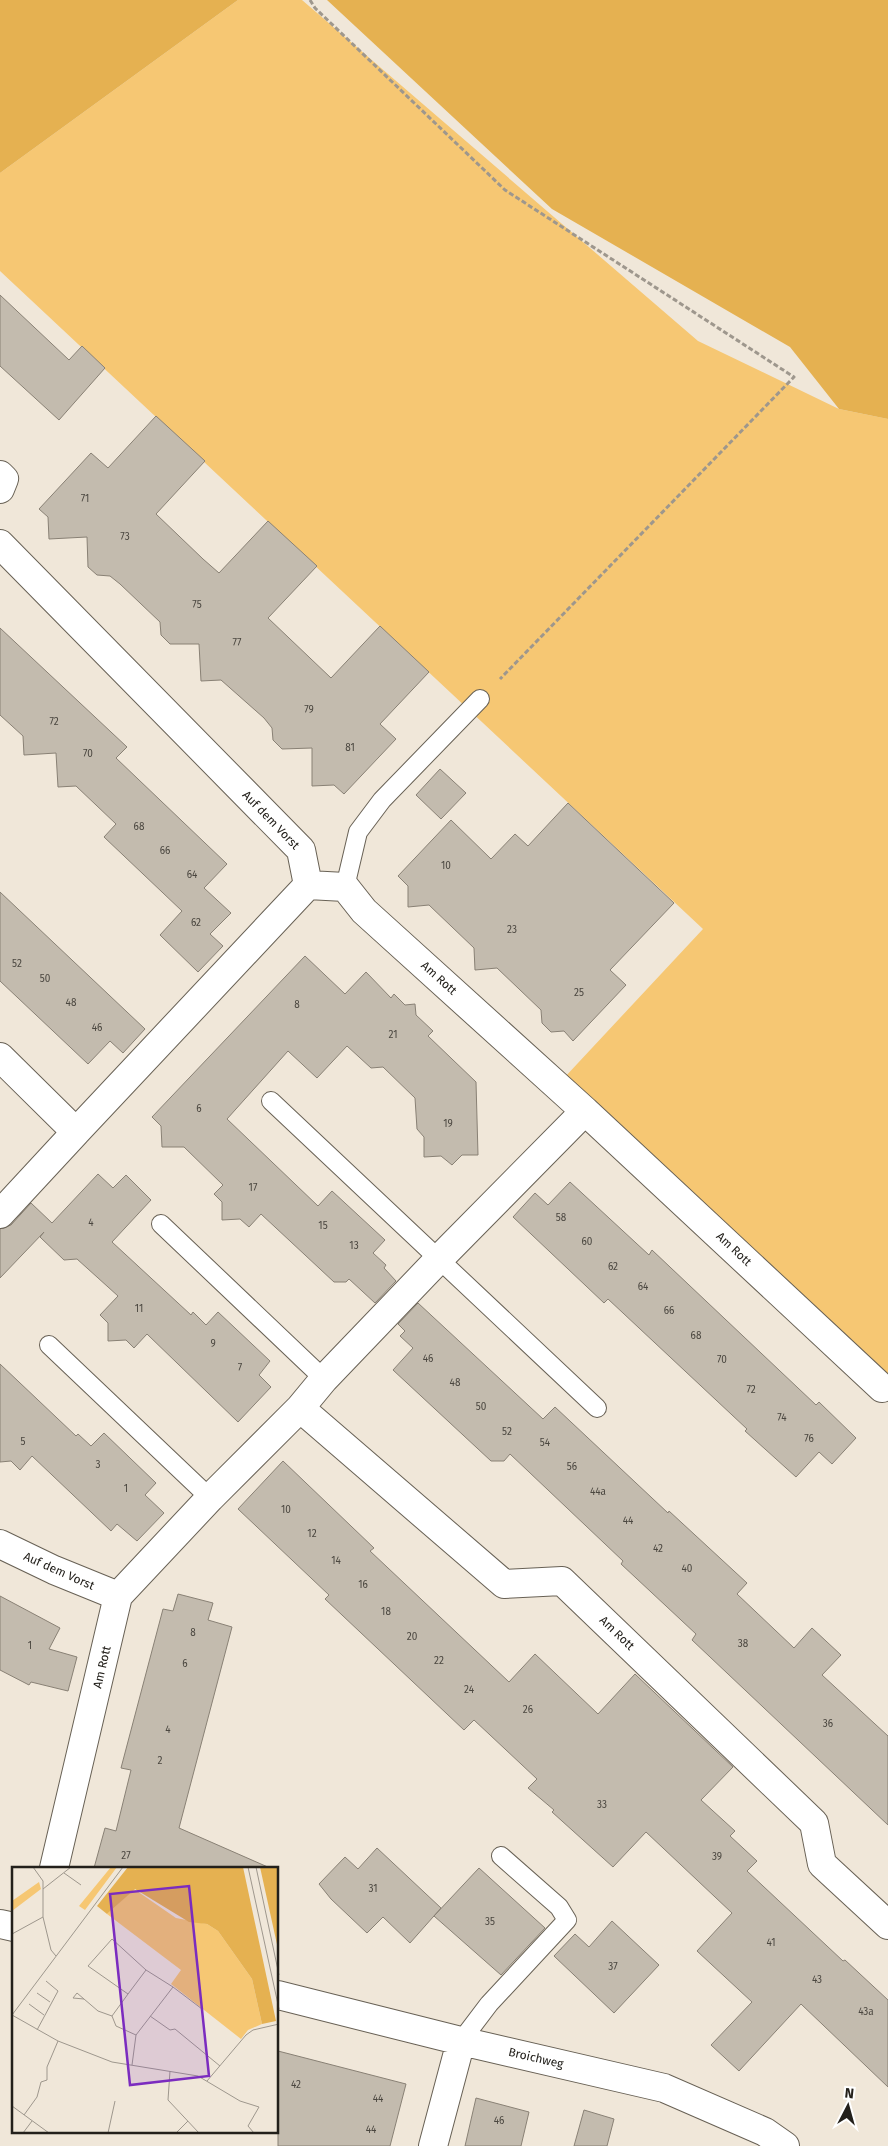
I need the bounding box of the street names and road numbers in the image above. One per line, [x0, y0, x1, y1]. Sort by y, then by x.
street label: Auf dem Vorst [240, 788, 303, 853]
street label: Am Rott [418, 958, 460, 998]
street label: Am Rott [713, 1229, 755, 1269]
street label: Auf dem Vorst [21, 1549, 97, 1593]
street label: Am Rott [597, 1613, 638, 1653]
street label: Am Rott [90, 1644, 114, 1690]
street label: Broichweg [507, 2045, 566, 2071]

